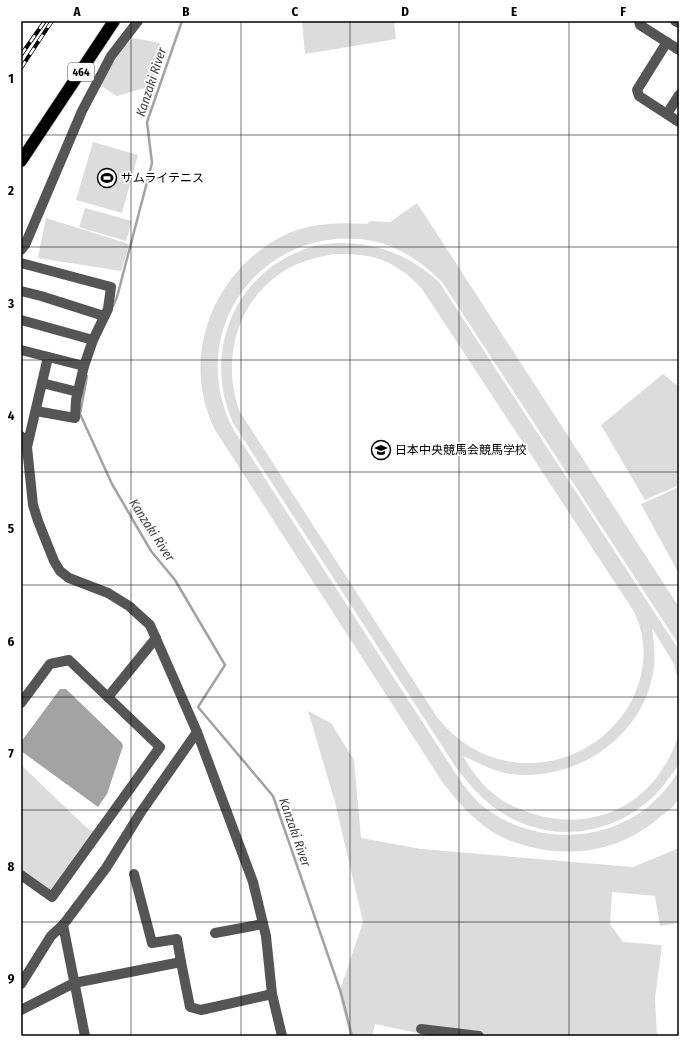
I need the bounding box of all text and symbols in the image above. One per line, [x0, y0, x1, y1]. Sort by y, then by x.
text: A [72, 4, 81, 19]
text: B [182, 4, 190, 19]
text: C [292, 4, 299, 19]
text: D [401, 4, 409, 19]
text: E [511, 4, 517, 19]
text: F [620, 4, 626, 19]
water label: Kanzaki River [133, 45, 169, 118]
road number: 464 [68, 63, 94, 81]
text: 1 [8, 71, 14, 86]
sports icon: サムライテニス [96, 167, 118, 189]
place label: サムライテニス [121, 171, 204, 185]
text: 2 [7, 183, 14, 198]
text: 3 [7, 296, 14, 311]
text: 4 [8, 408, 15, 423]
school or university icon: 日本中央競馬会競馬学校 [370, 439, 392, 461]
place label: 日本中央競馬会競馬学校 [395, 443, 527, 457]
water label: Kanzaki River [126, 496, 178, 564]
text: 5 [8, 521, 14, 536]
text: 6 [8, 634, 15, 649]
text: 7 [8, 746, 14, 761]
water label: Kanzaki River [276, 796, 314, 869]
text: 8 [8, 859, 15, 874]
text: 9 [8, 971, 15, 986]

